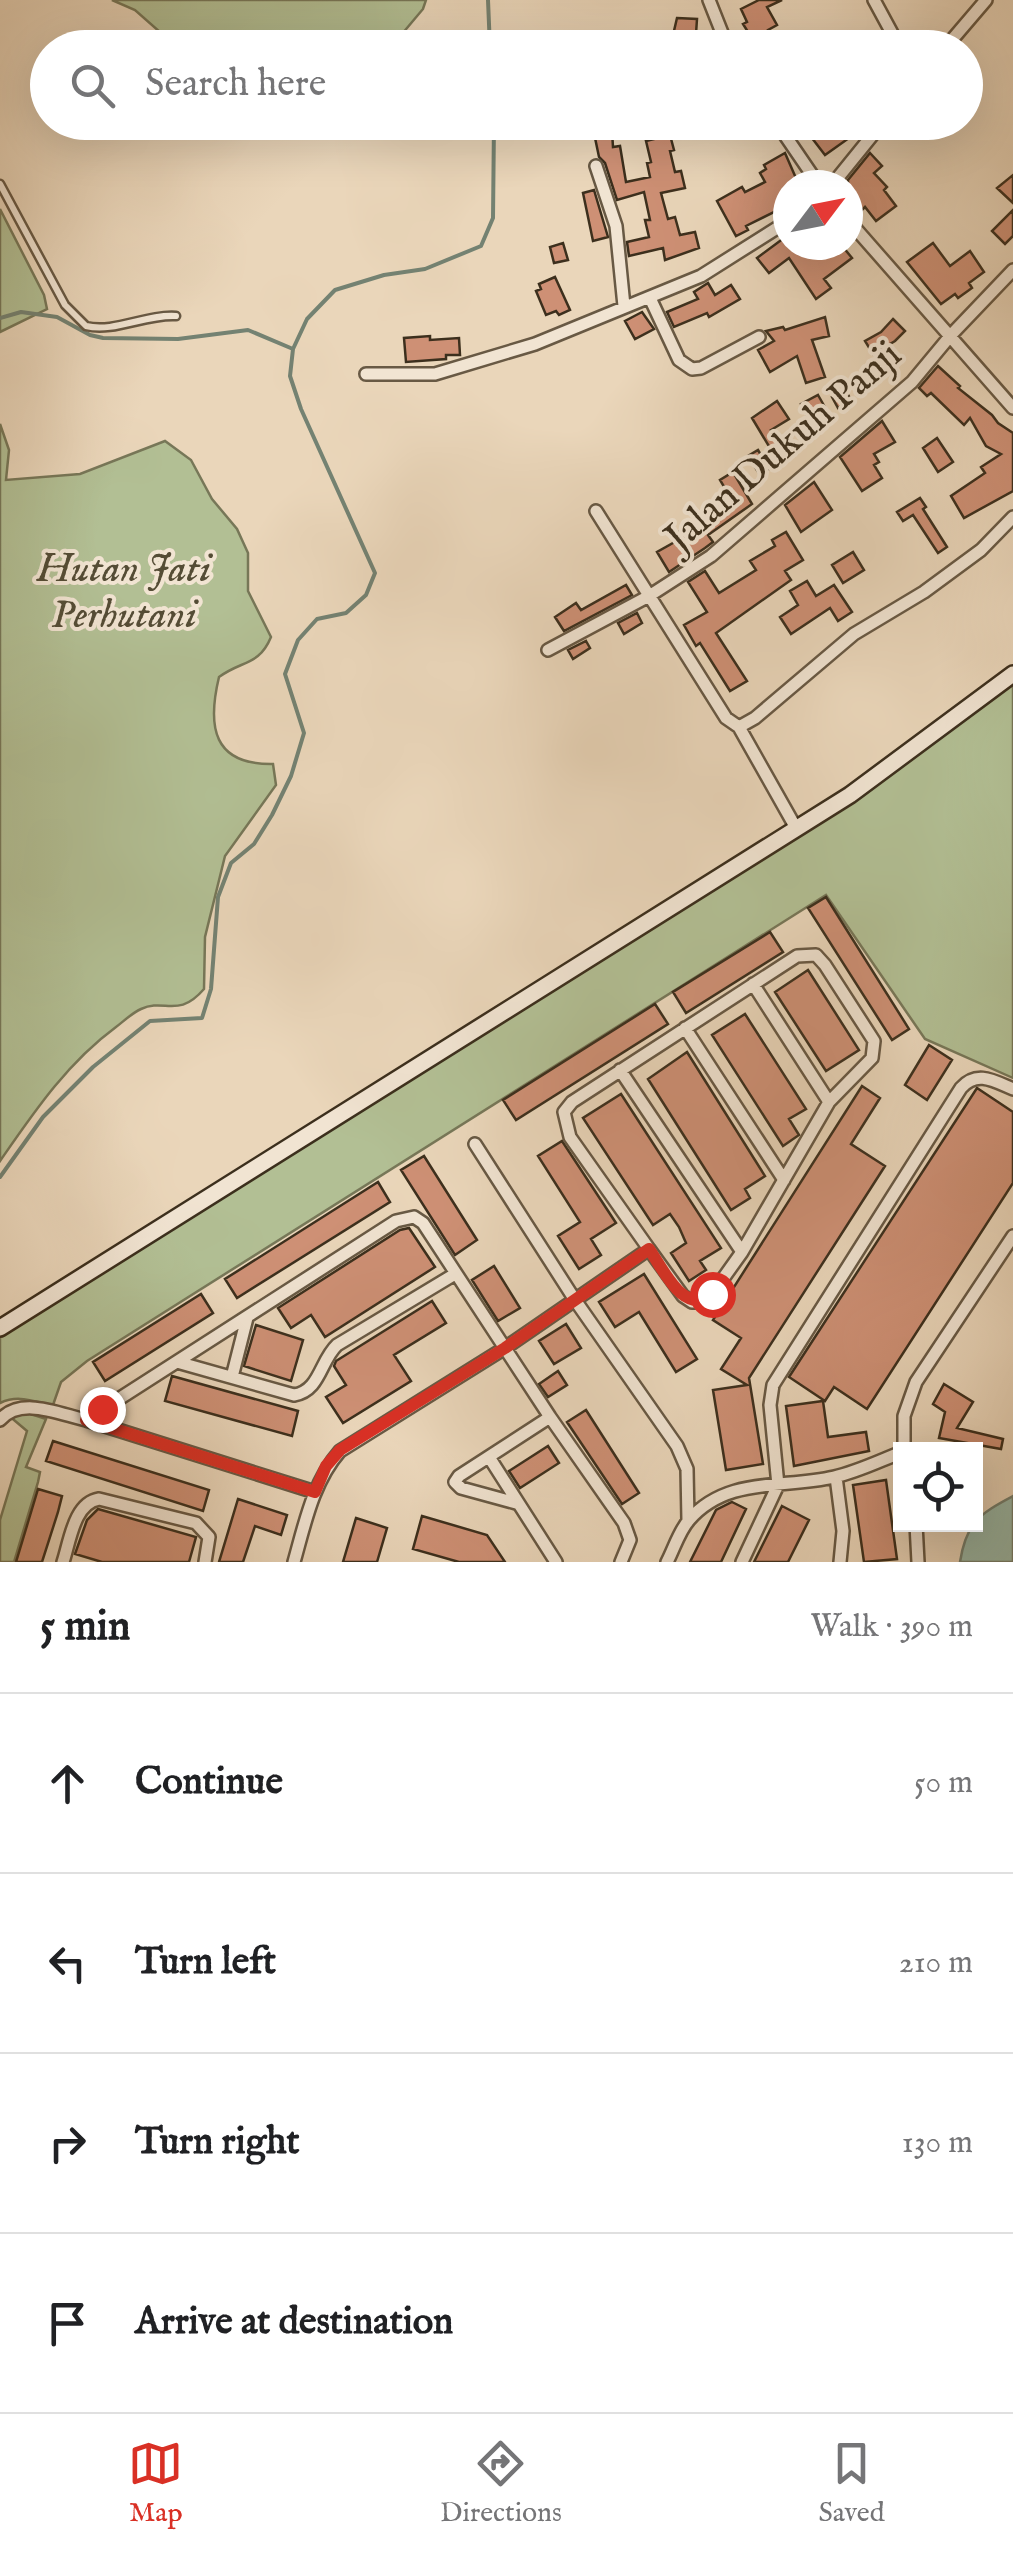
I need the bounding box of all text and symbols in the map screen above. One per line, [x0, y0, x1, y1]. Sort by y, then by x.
search box [30, 30, 983, 140]
icon: search [65, 58, 120, 113]
text: Search here [145, 61, 326, 109]
north arrow [773, 170, 863, 260]
street label: Jalan Dukuh Panji [652, 331, 913, 567]
park label: Hutan Jati Perhutani [36, 545, 214, 642]
route start [690, 1272, 736, 1318]
route end [80, 1387, 126, 1433]
map controls [893, 1442, 983, 1532]
button: locate [893, 1442, 983, 1532]
text: 5 min [40, 1601, 130, 1654]
text: Walk · 390 m [810, 1607, 973, 1648]
icon: ahead [40, 1756, 95, 1811]
text: Continue [135, 1759, 283, 1807]
text: 50 m [914, 1763, 973, 1804]
icon: left [40, 1936, 95, 1991]
text: Turn left [135, 1939, 276, 1987]
text: 210 m [899, 1943, 973, 1984]
icon: right [40, 2116, 95, 2171]
text: Turn right [135, 2119, 299, 2167]
text: 130 m [902, 2123, 973, 2164]
icon: arrive [40, 2296, 95, 2351]
text: Arrive at destination [135, 2299, 453, 2347]
tab: Map [128, 2436, 183, 2531]
tab: Directions [440, 2436, 562, 2531]
tab: Saved [818, 2436, 885, 2531]

